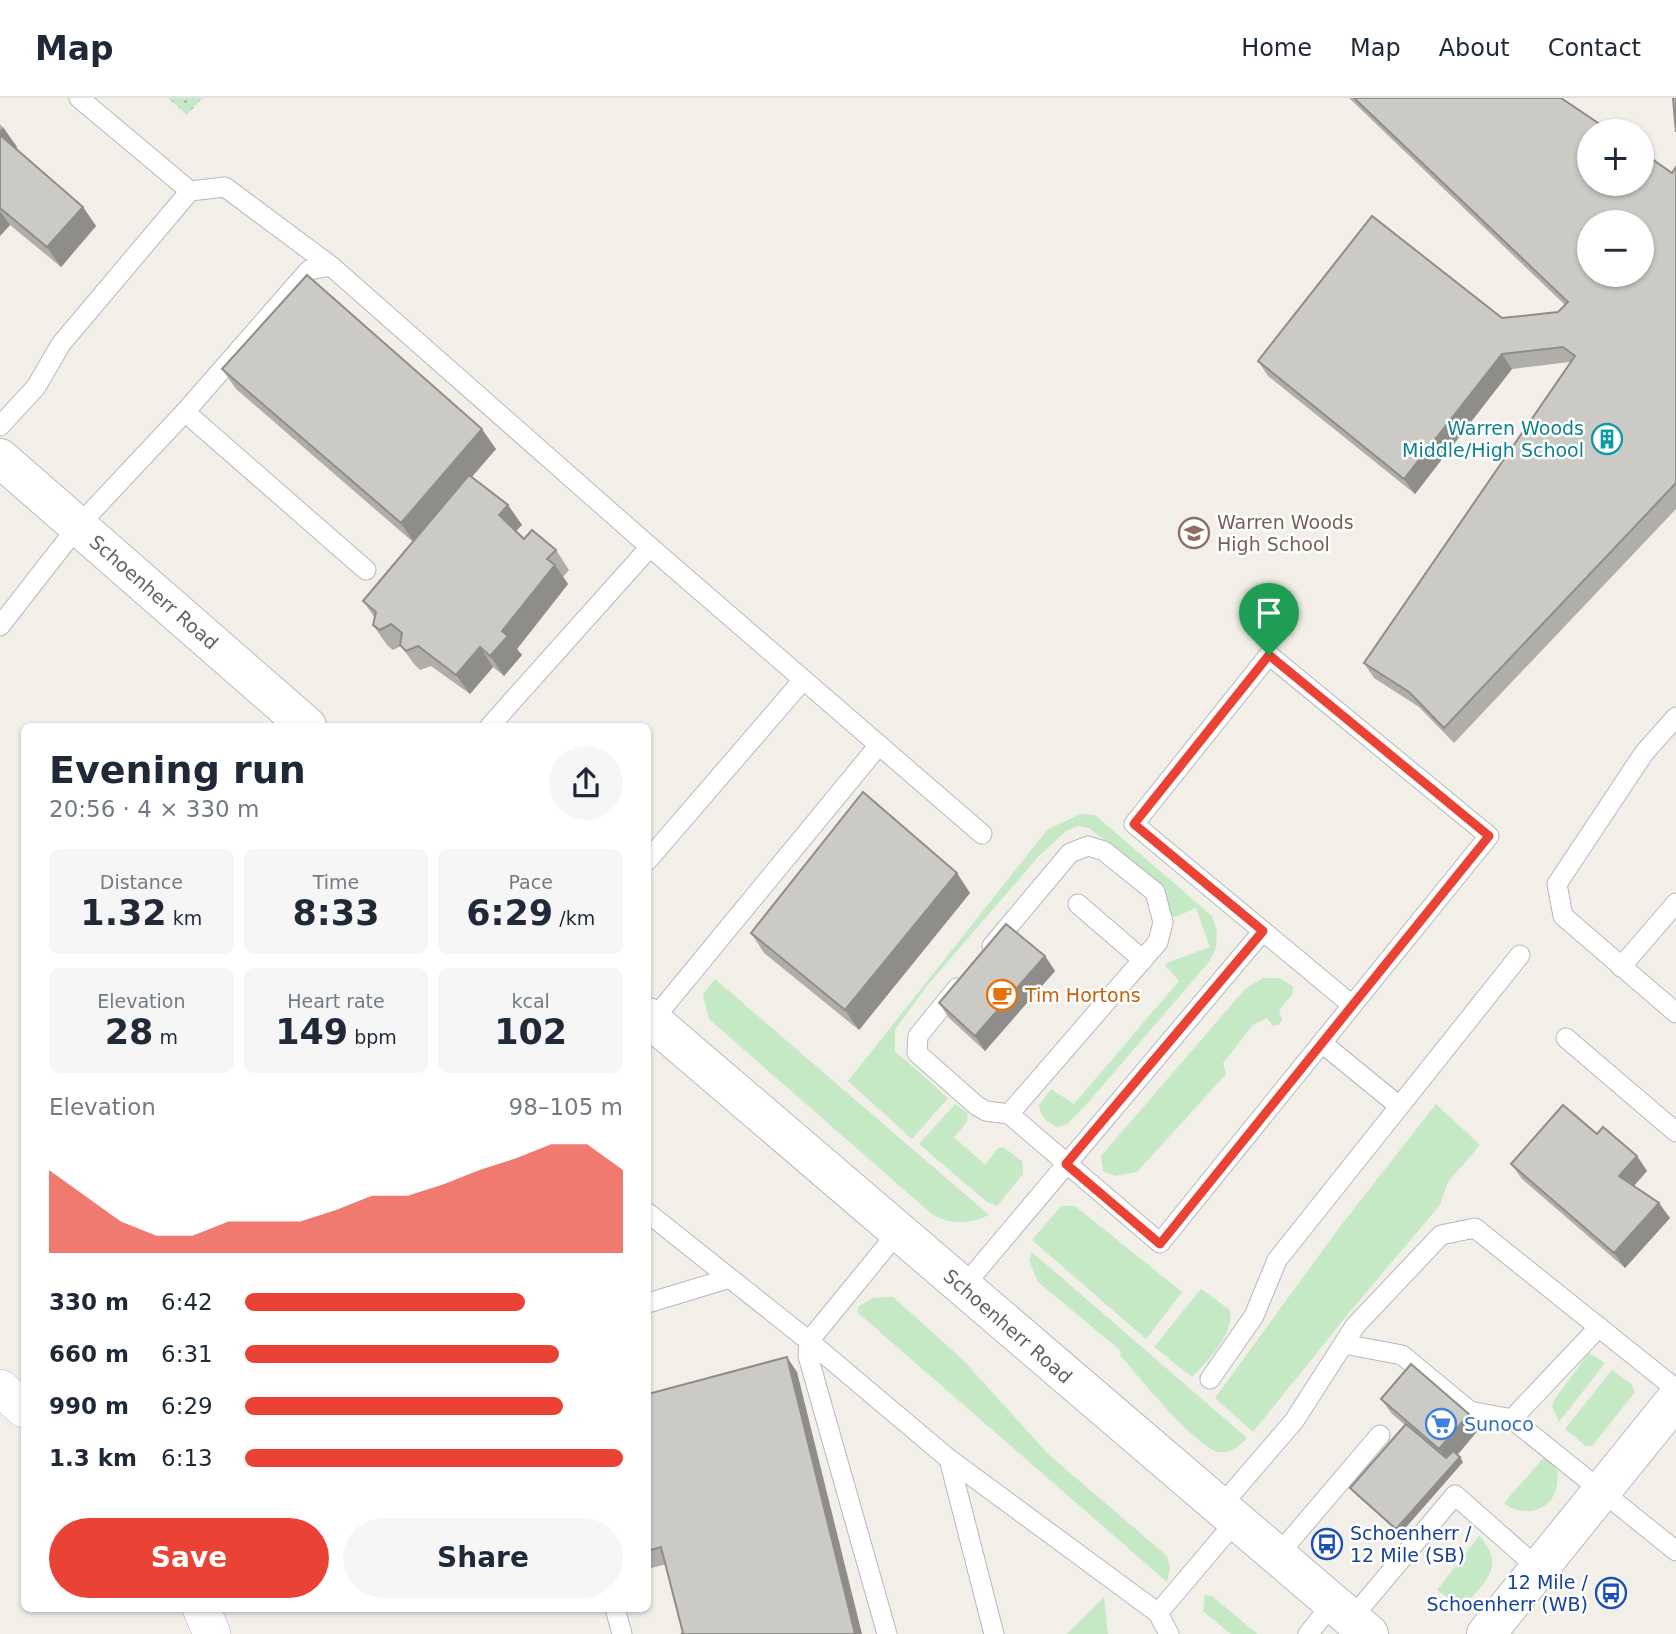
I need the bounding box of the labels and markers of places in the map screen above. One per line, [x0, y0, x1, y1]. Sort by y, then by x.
place label: Warren Woods Middle/High School [1402, 417, 1584, 461]
building icon: Warren Woods Middle/High School [1590, 422, 1624, 456]
place label: Warren Woods High School [1217, 511, 1354, 555]
school or university icon: Warren Woods High School [1177, 516, 1211, 550]
pin [1239, 583, 1299, 655]
cafe icon: Tim Hortons [985, 978, 1019, 1012]
place label: Tim Hortons [1024, 984, 1141, 1006]
supermarket icon: Sunoco [1424, 1407, 1458, 1441]
place label: Sunoco [1464, 1413, 1534, 1435]
place label: Schoenherr / 12 Mile (SB) [1350, 1522, 1472, 1566]
bus stop icon: Schoenherr / 12 Mile (SB) [1310, 1527, 1344, 1561]
place label: 12 Mile / Schoenherr (WB) [1426, 1571, 1589, 1615]
bus stop icon: 12 Mile / Schoenherr (WB) [1594, 1576, 1628, 1610]

